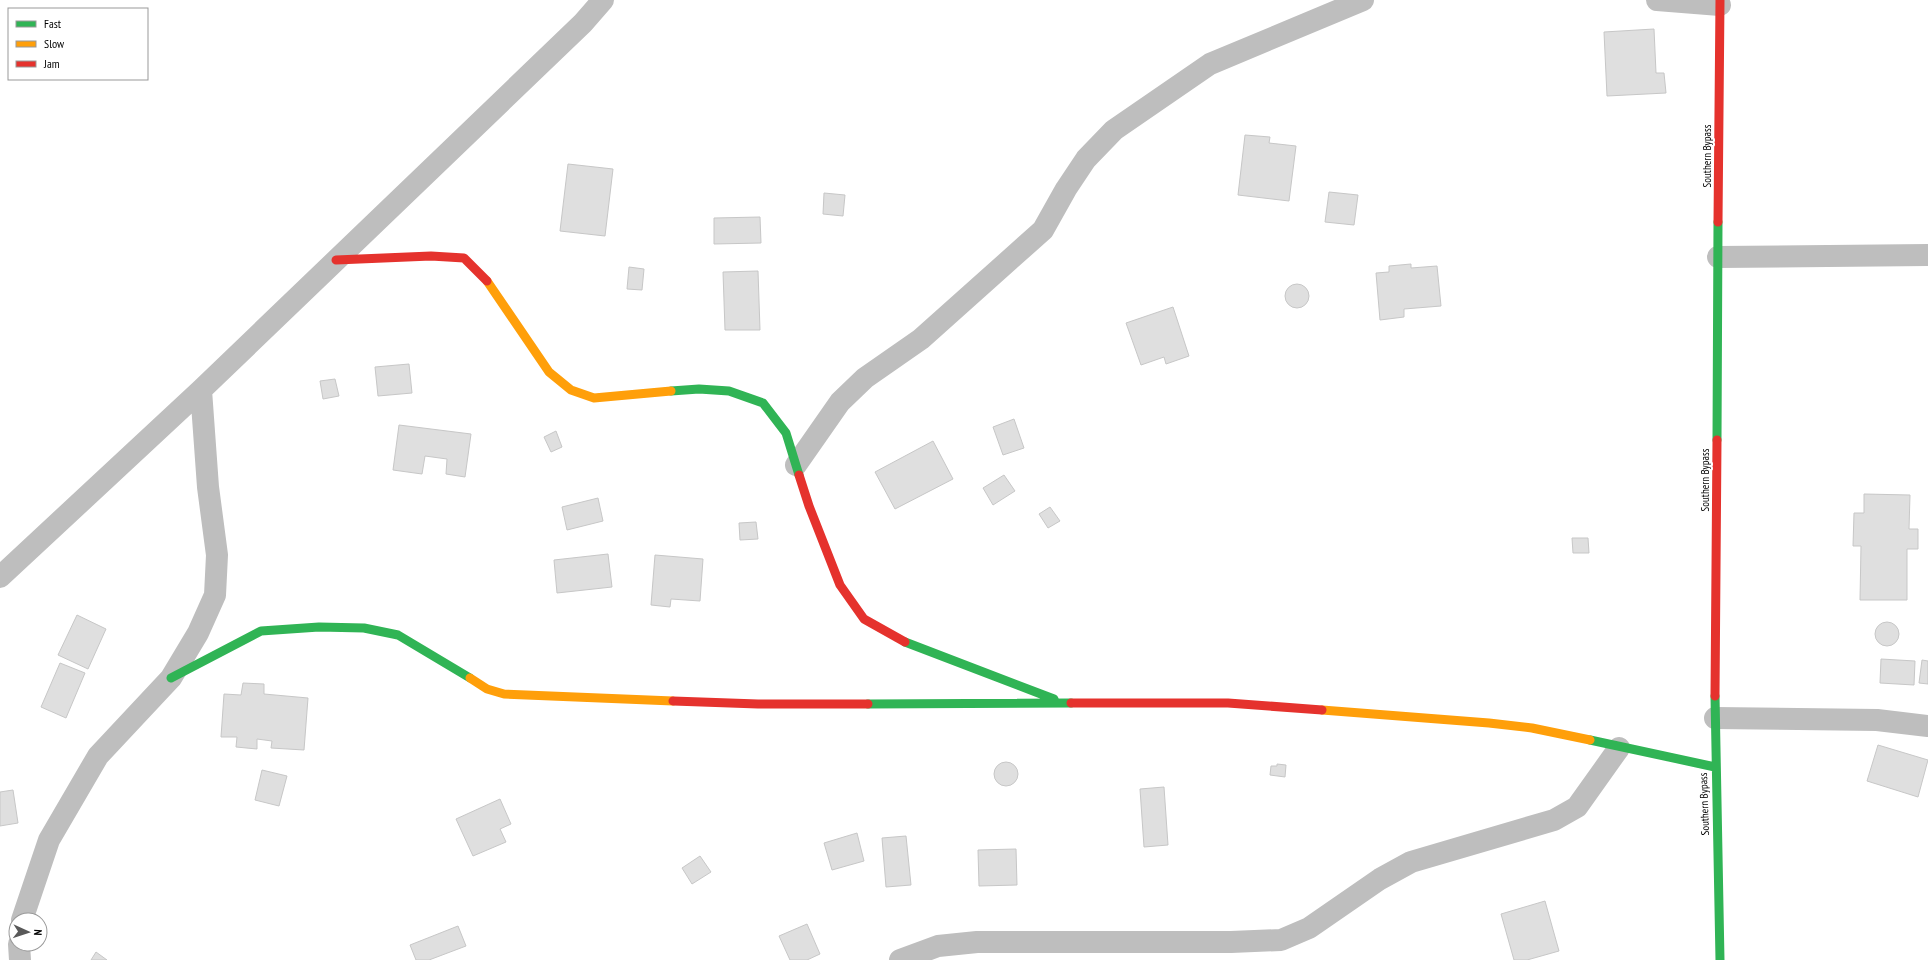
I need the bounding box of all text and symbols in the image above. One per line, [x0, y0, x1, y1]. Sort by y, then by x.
legend [8, 8, 148, 80]
text: Fast [44, 16, 62, 31]
text: Slow [44, 36, 65, 51]
text: Jam [43, 56, 60, 71]
street label: Southern Bypass [1700, 124, 1714, 187]
street label: Southern Bypass [1698, 448, 1712, 511]
street label: Southern Bypass [1696, 772, 1712, 836]
north arrow [8, 912, 48, 952]
text: N [31, 929, 45, 936]

